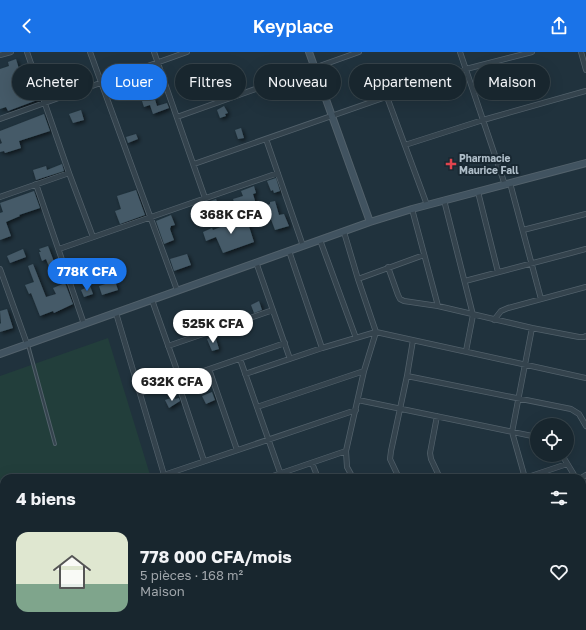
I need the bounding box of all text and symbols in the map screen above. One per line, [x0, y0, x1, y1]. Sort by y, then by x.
icon: back [16, 15, 38, 37]
text: Keyplace [253, 15, 333, 37]
icon: share [548, 15, 570, 37]
chip: Acheter [12, 64, 93, 100]
chip: Louer [101, 64, 167, 100]
chip: Filtres [175, 64, 246, 100]
chip: Nouveau [254, 64, 341, 100]
chip: Appartement [349, 64, 466, 100]
chip: Maison [474, 64, 550, 100]
place label: Pharmacie Maurice Fall [459, 152, 519, 176]
marker: Pharmacie Maurice Fall [446, 159, 456, 169]
pin: 368K CFA [190, 201, 272, 235]
text: 368K CFA [200, 206, 262, 222]
pin: 778K CFA [46, 258, 128, 292]
text: 778K CFA [57, 263, 117, 279]
pin: 525K CFA [172, 310, 254, 344]
text: 525K CFA [182, 315, 244, 331]
pin: 632K CFA [131, 368, 213, 402]
text: 632K CFA [141, 373, 203, 389]
map controls [530, 418, 574, 462]
button: locate [530, 418, 574, 462]
icon: filters [548, 487, 570, 509]
text: 4 biens [16, 488, 76, 509]
text: 778 000 CFA/mois [140, 546, 292, 567]
icon: home [48, 548, 96, 596]
icon: heart [548, 561, 570, 583]
text: 5 pièces · 168 m² [140, 567, 243, 583]
text: Maison [140, 583, 185, 599]

